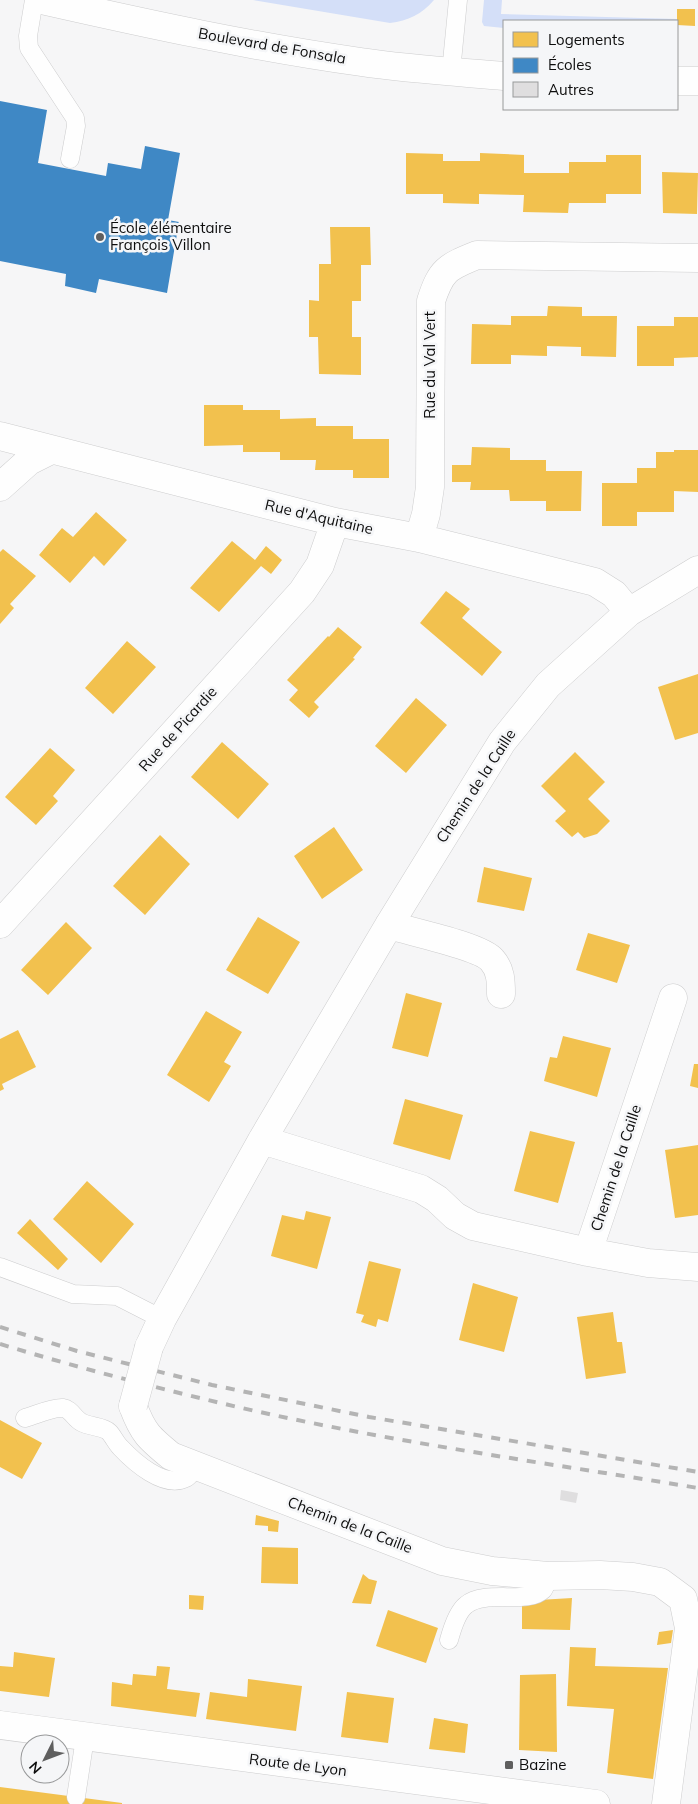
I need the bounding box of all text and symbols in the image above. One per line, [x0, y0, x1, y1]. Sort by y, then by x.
legend [503, 20, 678, 110]
street label: Boulevard de Fonsala [197, 23, 347, 68]
text: Logements [548, 30, 625, 49]
text: Écoles [548, 55, 592, 74]
text: Autres [548, 80, 594, 99]
place label: École élémentaire François Villon [110, 218, 232, 254]
marker: École élémentaire François Villon [94, 231, 106, 243]
street label: Rue du Val Vert [420, 311, 439, 419]
street label: Rue d'Aquitaine [263, 495, 375, 538]
street label: Rue de Picardie [134, 682, 221, 775]
street label: Chemin de la Caille [432, 725, 520, 846]
street label: Chemin de la Caille [586, 1102, 645, 1234]
street label: Chemin de la Caille [285, 1492, 415, 1557]
north arrow [20, 1734, 70, 1784]
street label: Route de Lyon [248, 1749, 348, 1780]
place label: Bazine [519, 1755, 567, 1774]
text: N [25, 1758, 46, 1778]
marker: Bazine [503, 1759, 515, 1771]

